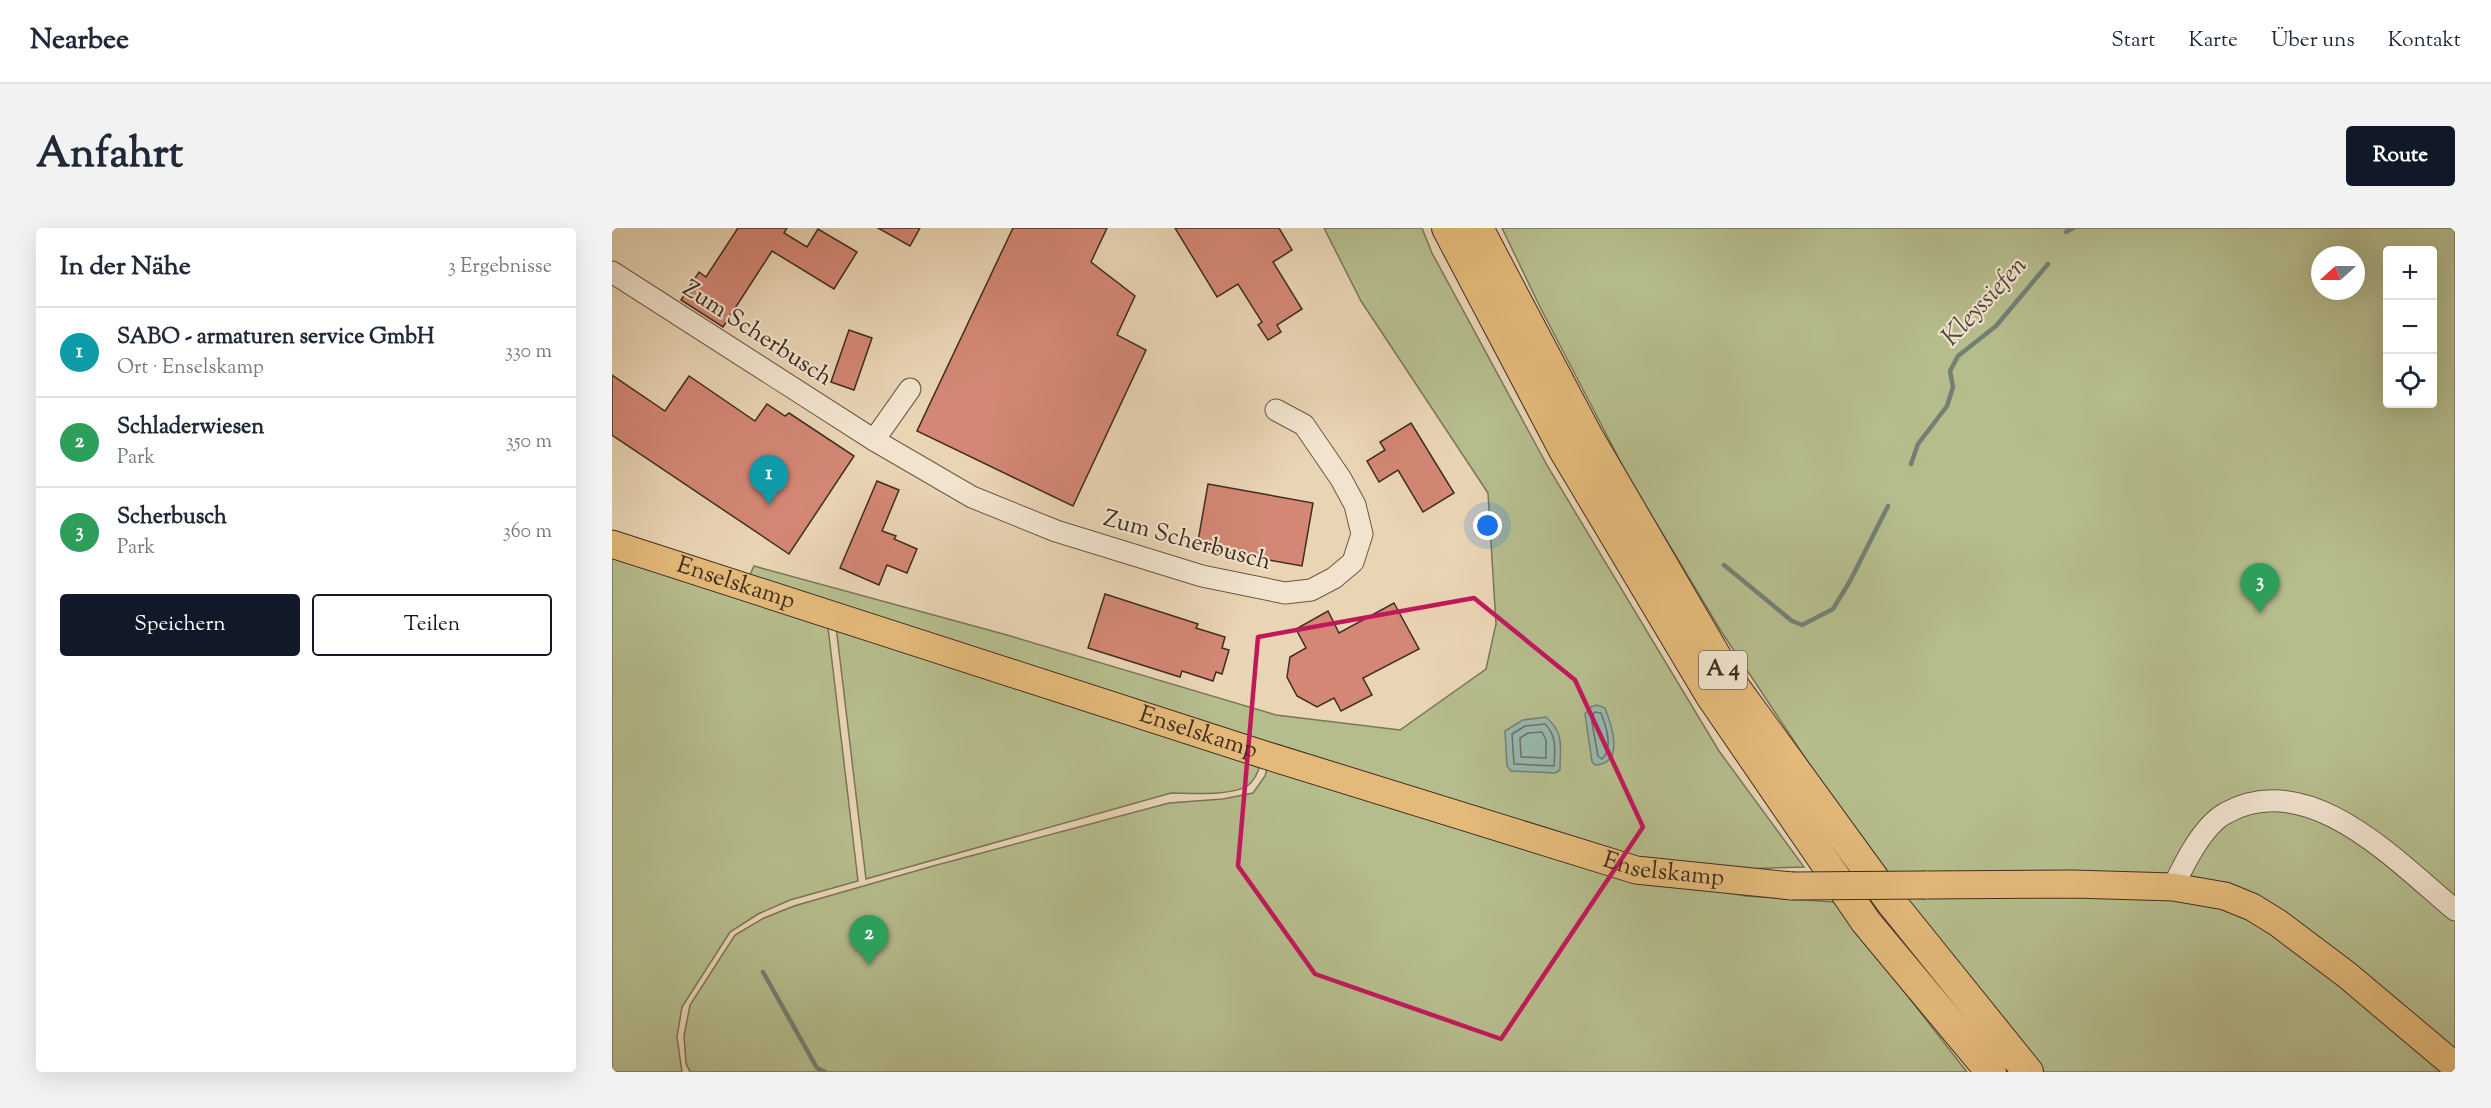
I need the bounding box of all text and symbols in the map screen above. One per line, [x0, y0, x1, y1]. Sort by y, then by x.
text: Nearbee [30, 21, 129, 61]
text: Start [2111, 26, 2155, 56]
text: Karte [2188, 26, 2238, 56]
text: Über uns [2271, 26, 2355, 56]
text: Kontakt [2388, 26, 2461, 56]
text: Anfahrt [36, 126, 183, 186]
button: Route [2346, 126, 2455, 186]
north arrow [2311, 246, 2365, 300]
map controls [2383, 246, 2437, 408]
button: + [2383, 246, 2437, 300]
water label: Kleyssiefen [1934, 248, 2037, 355]
text: In der Nähe [60, 249, 191, 286]
text: 3 Ergebnisse [448, 253, 552, 282]
street label: Zum Scherbusch [675, 273, 839, 395]
button: − [2383, 300, 2437, 354]
text: SABO - armaturen service GmbH [117, 322, 434, 354]
text: 1 [76, 338, 83, 367]
text: 330 m [505, 338, 552, 367]
text: Ort · Enselskamp [117, 354, 264, 383]
button: locate [2383, 354, 2437, 408]
text: Schladerwiesen [117, 412, 264, 444]
text: 2 [75, 428, 84, 457]
text: 350 m [506, 428, 552, 457]
text: Park [117, 444, 155, 473]
pin: 1 [750, 456, 788, 505]
text: Scherbusch [117, 502, 227, 534]
street label: Zum Scherbusch [1099, 502, 1275, 580]
your location [1473, 511, 1502, 540]
text: 3 [75, 518, 84, 547]
text: 360 m [503, 518, 552, 547]
text: Park [117, 534, 155, 563]
street label: Enselskamp [672, 549, 799, 619]
pin: 3 [2240, 564, 2280, 613]
button: Speichern [60, 594, 300, 656]
button: Teilen [312, 594, 552, 656]
road number: A 4 [1699, 651, 1747, 689]
street label: Enselskamp [1135, 698, 1262, 768]
street label: Enselskamp [1599, 844, 1726, 896]
pin: 2 [850, 916, 888, 965]

